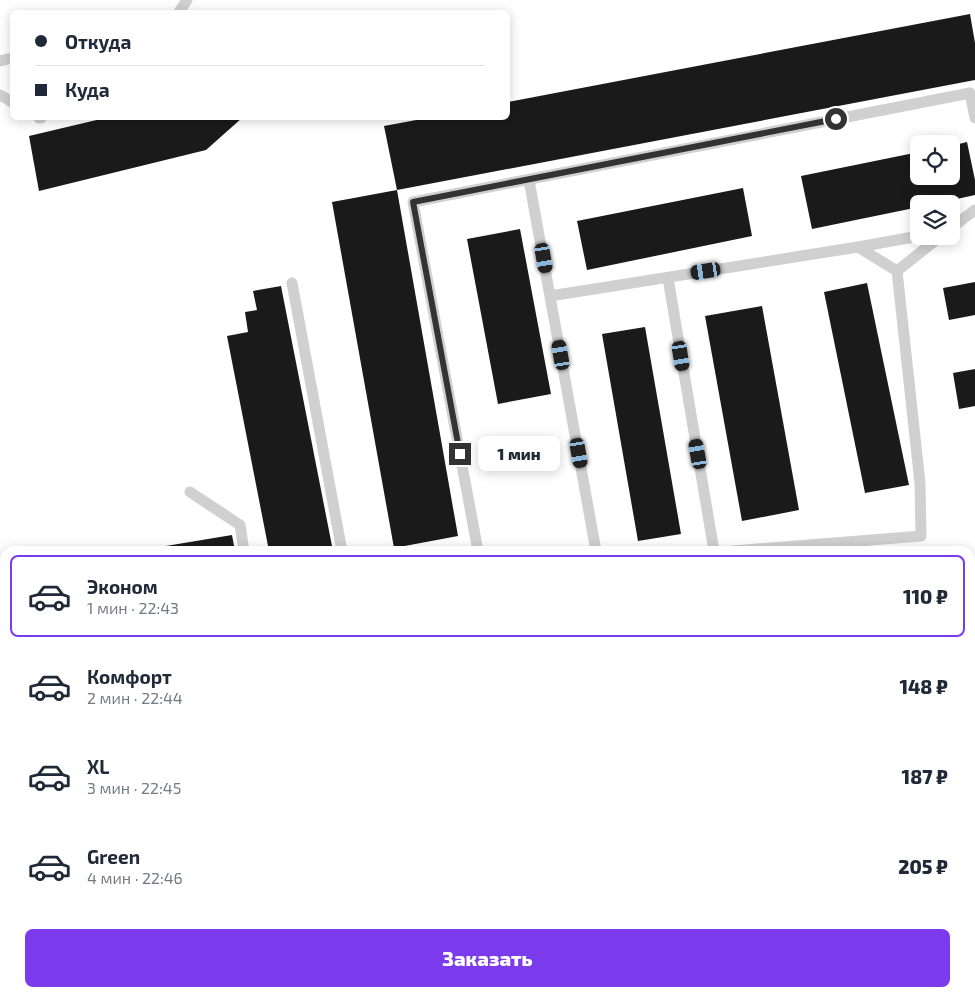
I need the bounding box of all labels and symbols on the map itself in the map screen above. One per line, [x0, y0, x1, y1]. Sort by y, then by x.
route start [825, 108, 847, 130]
car [534, 242, 553, 274]
car [690, 261, 721, 281]
car [551, 339, 570, 371]
car [671, 340, 690, 372]
callout: 1 мин [478, 436, 560, 472]
car [569, 437, 588, 469]
car [688, 438, 707, 470]
route end [449, 443, 471, 465]

